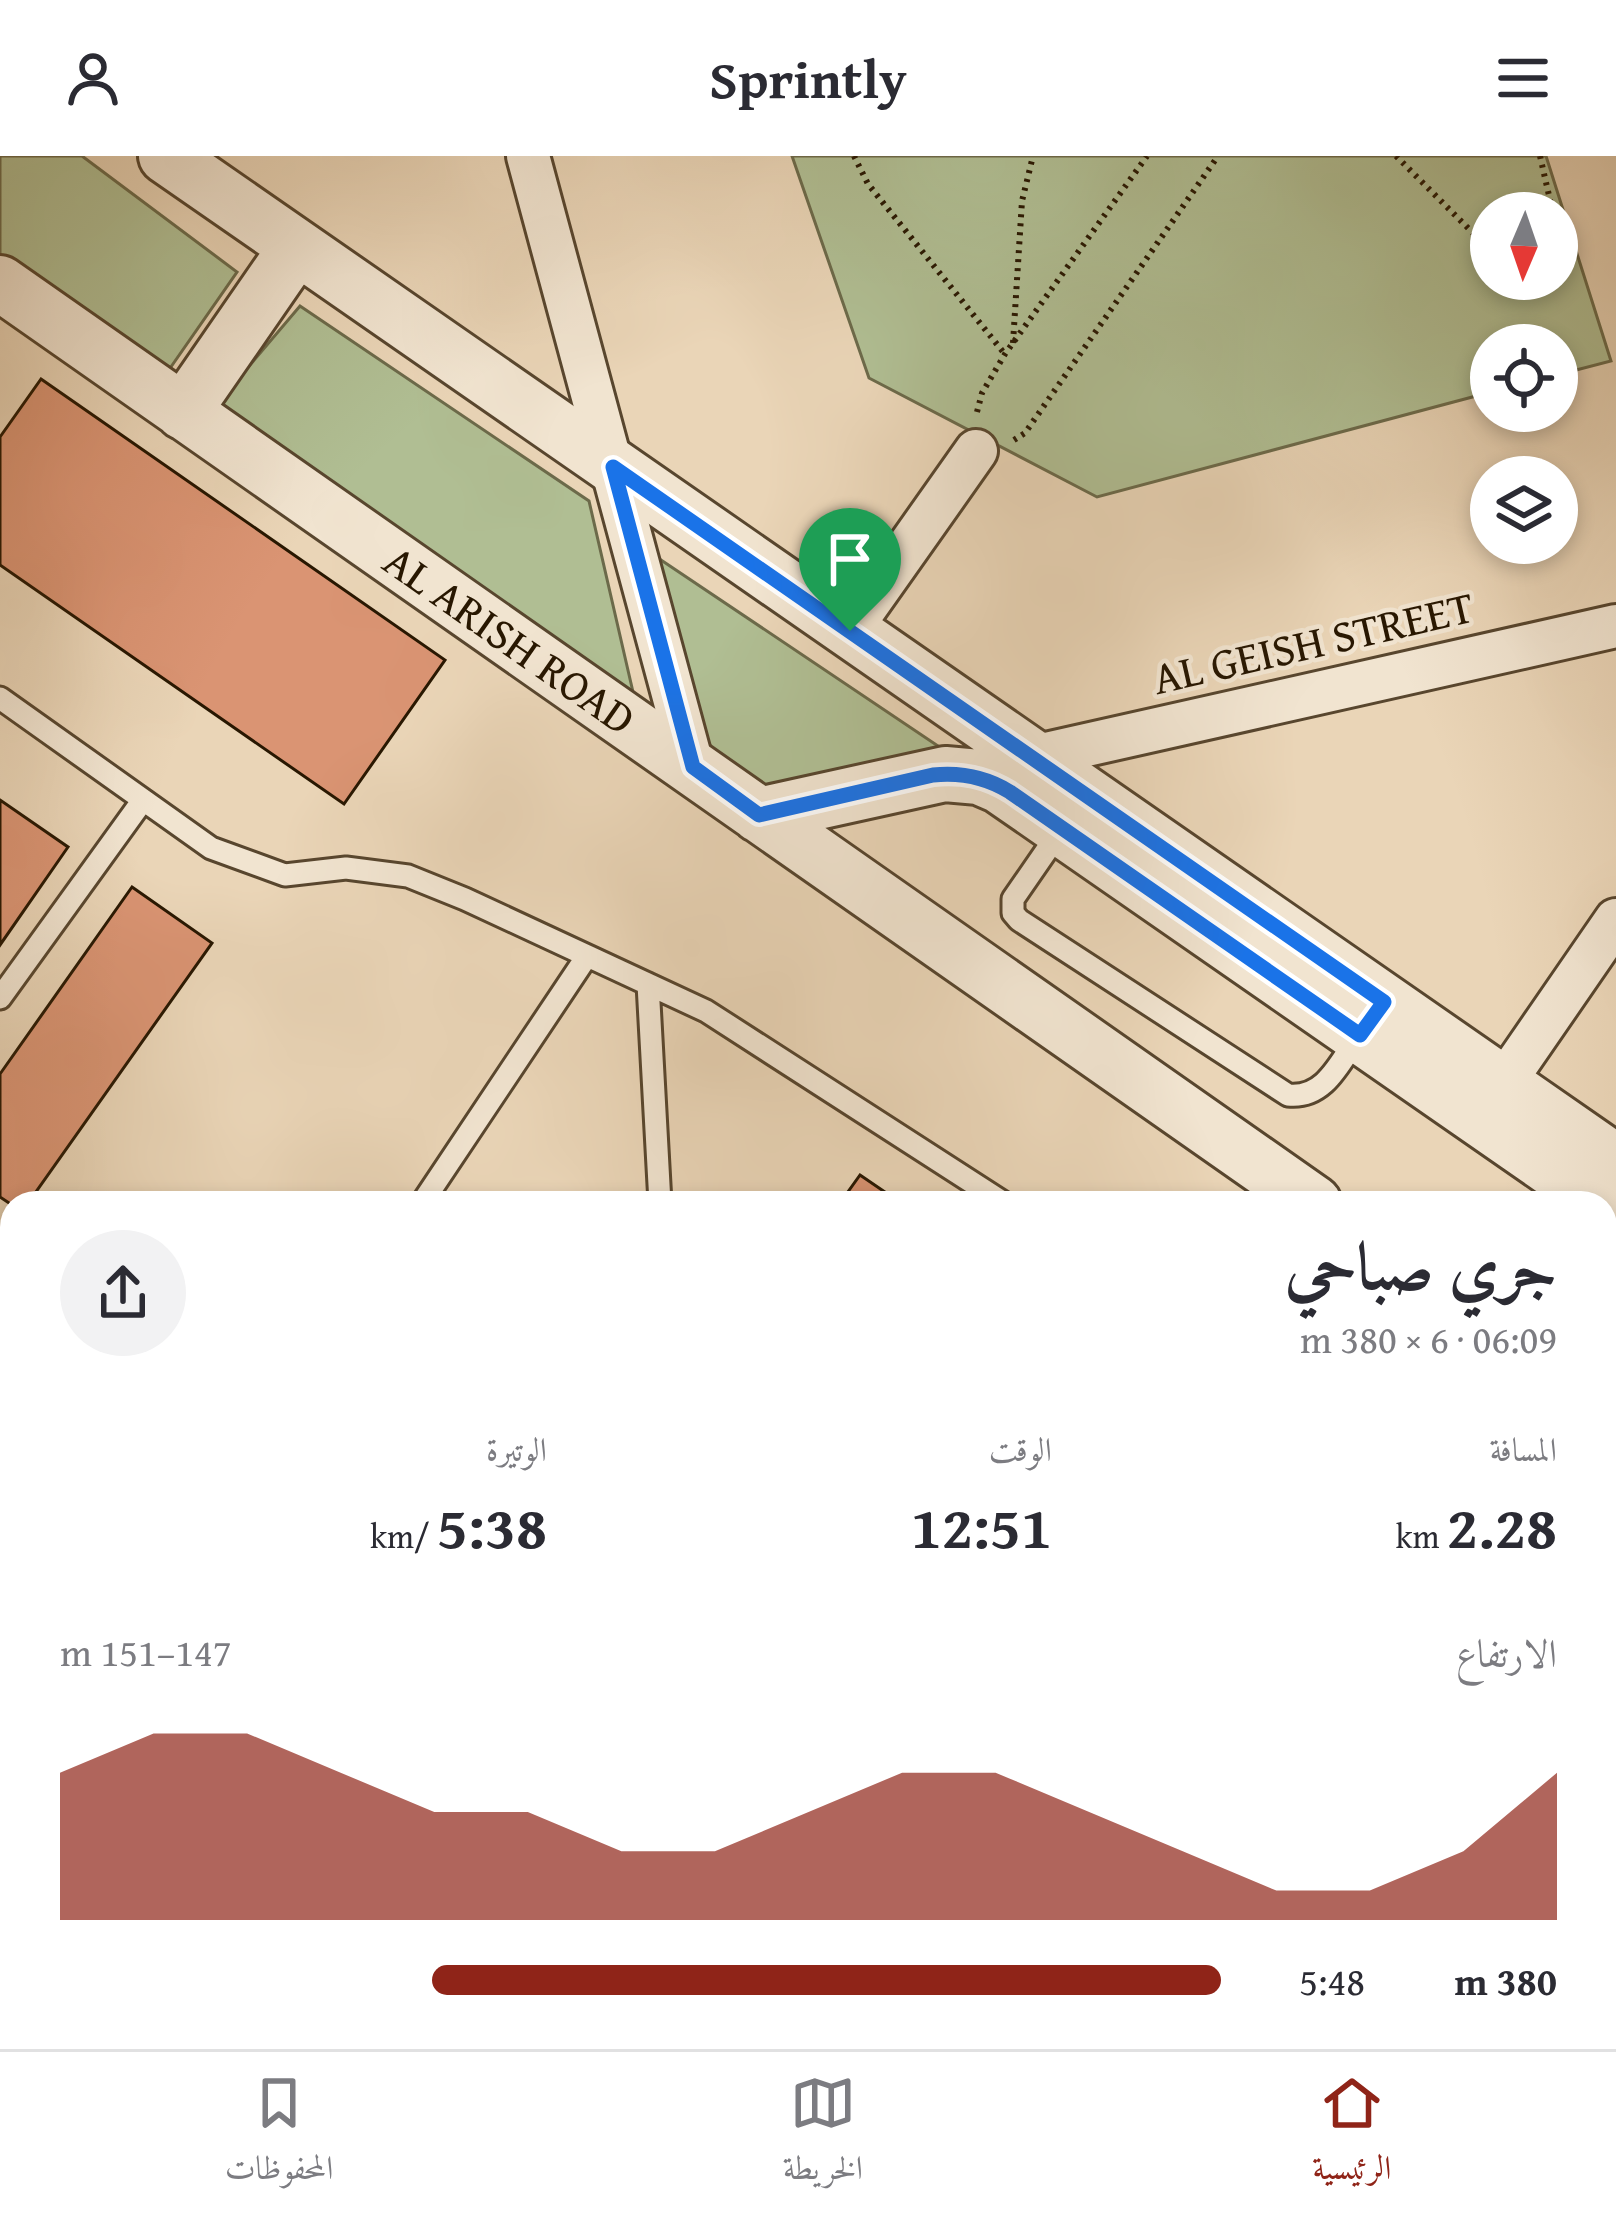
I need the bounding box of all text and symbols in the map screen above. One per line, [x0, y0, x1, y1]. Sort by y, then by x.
text: Sprintly [709, 39, 907, 118]
icon: person [60, 45, 126, 111]
icon: menu [1490, 45, 1556, 111]
north arrow [1470, 192, 1578, 300]
map controls [1470, 192, 1578, 564]
button: locate [1470, 324, 1578, 432]
button: layers [1470, 456, 1578, 564]
pin [799, 508, 901, 631]
icon: arrive [817, 526, 883, 592]
street label: AL ARISH ROAD [371, 528, 650, 750]
street label: AL GEISH STREET [1146, 573, 1480, 710]
text: جري صباحي [1285, 1216, 1557, 1313]
button: share [60, 1230, 186, 1356]
text: 06:09 · 6 × 380 m [1300, 1310, 1557, 1367]
text: الوتيرة [486, 1425, 547, 1473]
text: الوقت [989, 1425, 1052, 1473]
text: المسافة [1490, 1425, 1557, 1473]
text: 5:38 [437, 1482, 547, 1570]
text: 12:51 [911, 1482, 1052, 1570]
text: 2.28 [1447, 1482, 1557, 1570]
text: /km [370, 1512, 437, 1560]
text: km [1396, 1512, 1447, 1560]
text: 147–151 m [60, 1623, 232, 1680]
text: الارتفاع [1456, 1624, 1557, 1681]
text: 5:48 [1299, 1952, 1365, 2009]
text: 380 m [1454, 1952, 1557, 2009]
tab: المحفوظات [225, 2070, 333, 2200]
tab: الخريطة [783, 2070, 863, 2200]
tab: الرئيسية [1312, 2070, 1391, 2200]

